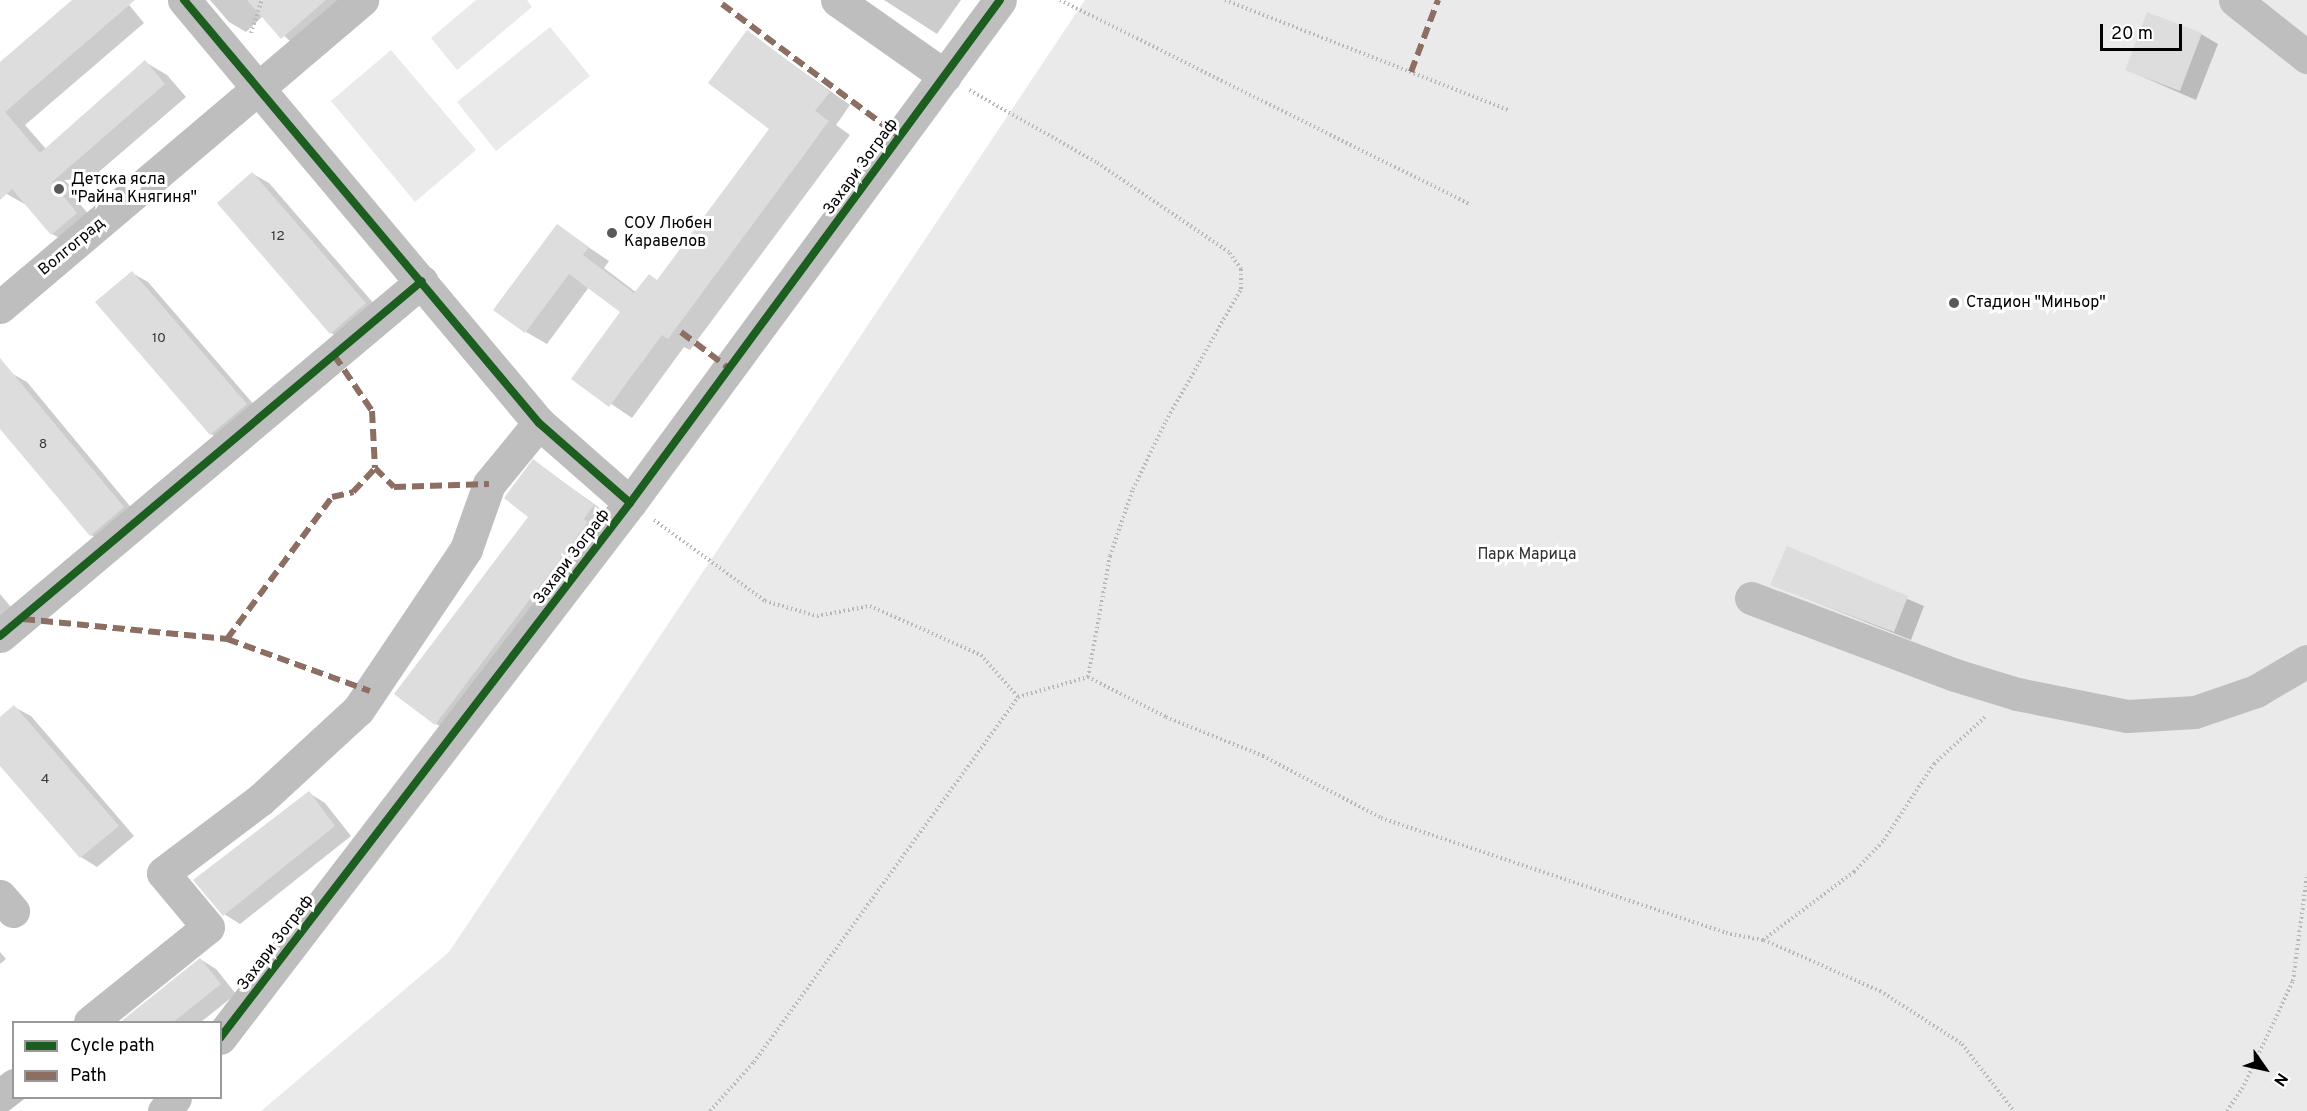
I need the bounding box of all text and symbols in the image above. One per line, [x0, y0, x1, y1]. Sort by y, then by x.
scale bar [2103, 12, 2186, 50]
text: 20 m [2111, 23, 2153, 46]
street label: Захари Зограф [820, 115, 902, 219]
place label: Детска ясла "Райна Княгиня" [71, 170, 197, 208]
marker: Детска ясла "Райна Княгиня" [52, 182, 66, 196]
street label: Волгоград [35, 214, 109, 280]
place label: СОУ Любен Каравелов [624, 214, 713, 252]
marker: СОУ Любен Каравелов [605, 226, 619, 240]
house number: 12 [271, 229, 285, 245]
place label: Стадион "Миньор" [1966, 293, 2106, 313]
marker: Стадион "Миньор" [1947, 296, 1961, 310]
house number: 10 [152, 331, 166, 347]
house number: 8 [39, 437, 47, 453]
street label: Захари Зограф [530, 505, 614, 609]
park label: Парк Марица [1477, 545, 1577, 565]
house number: 4 [41, 772, 49, 788]
street label: Захари Зограф [234, 891, 318, 995]
legend [12, 1021, 222, 1099]
text: Cycle path [70, 1035, 155, 1058]
north arrow [2235, 1039, 2295, 1099]
text: Path [70, 1065, 107, 1088]
text: N [2268, 1069, 2291, 1089]

